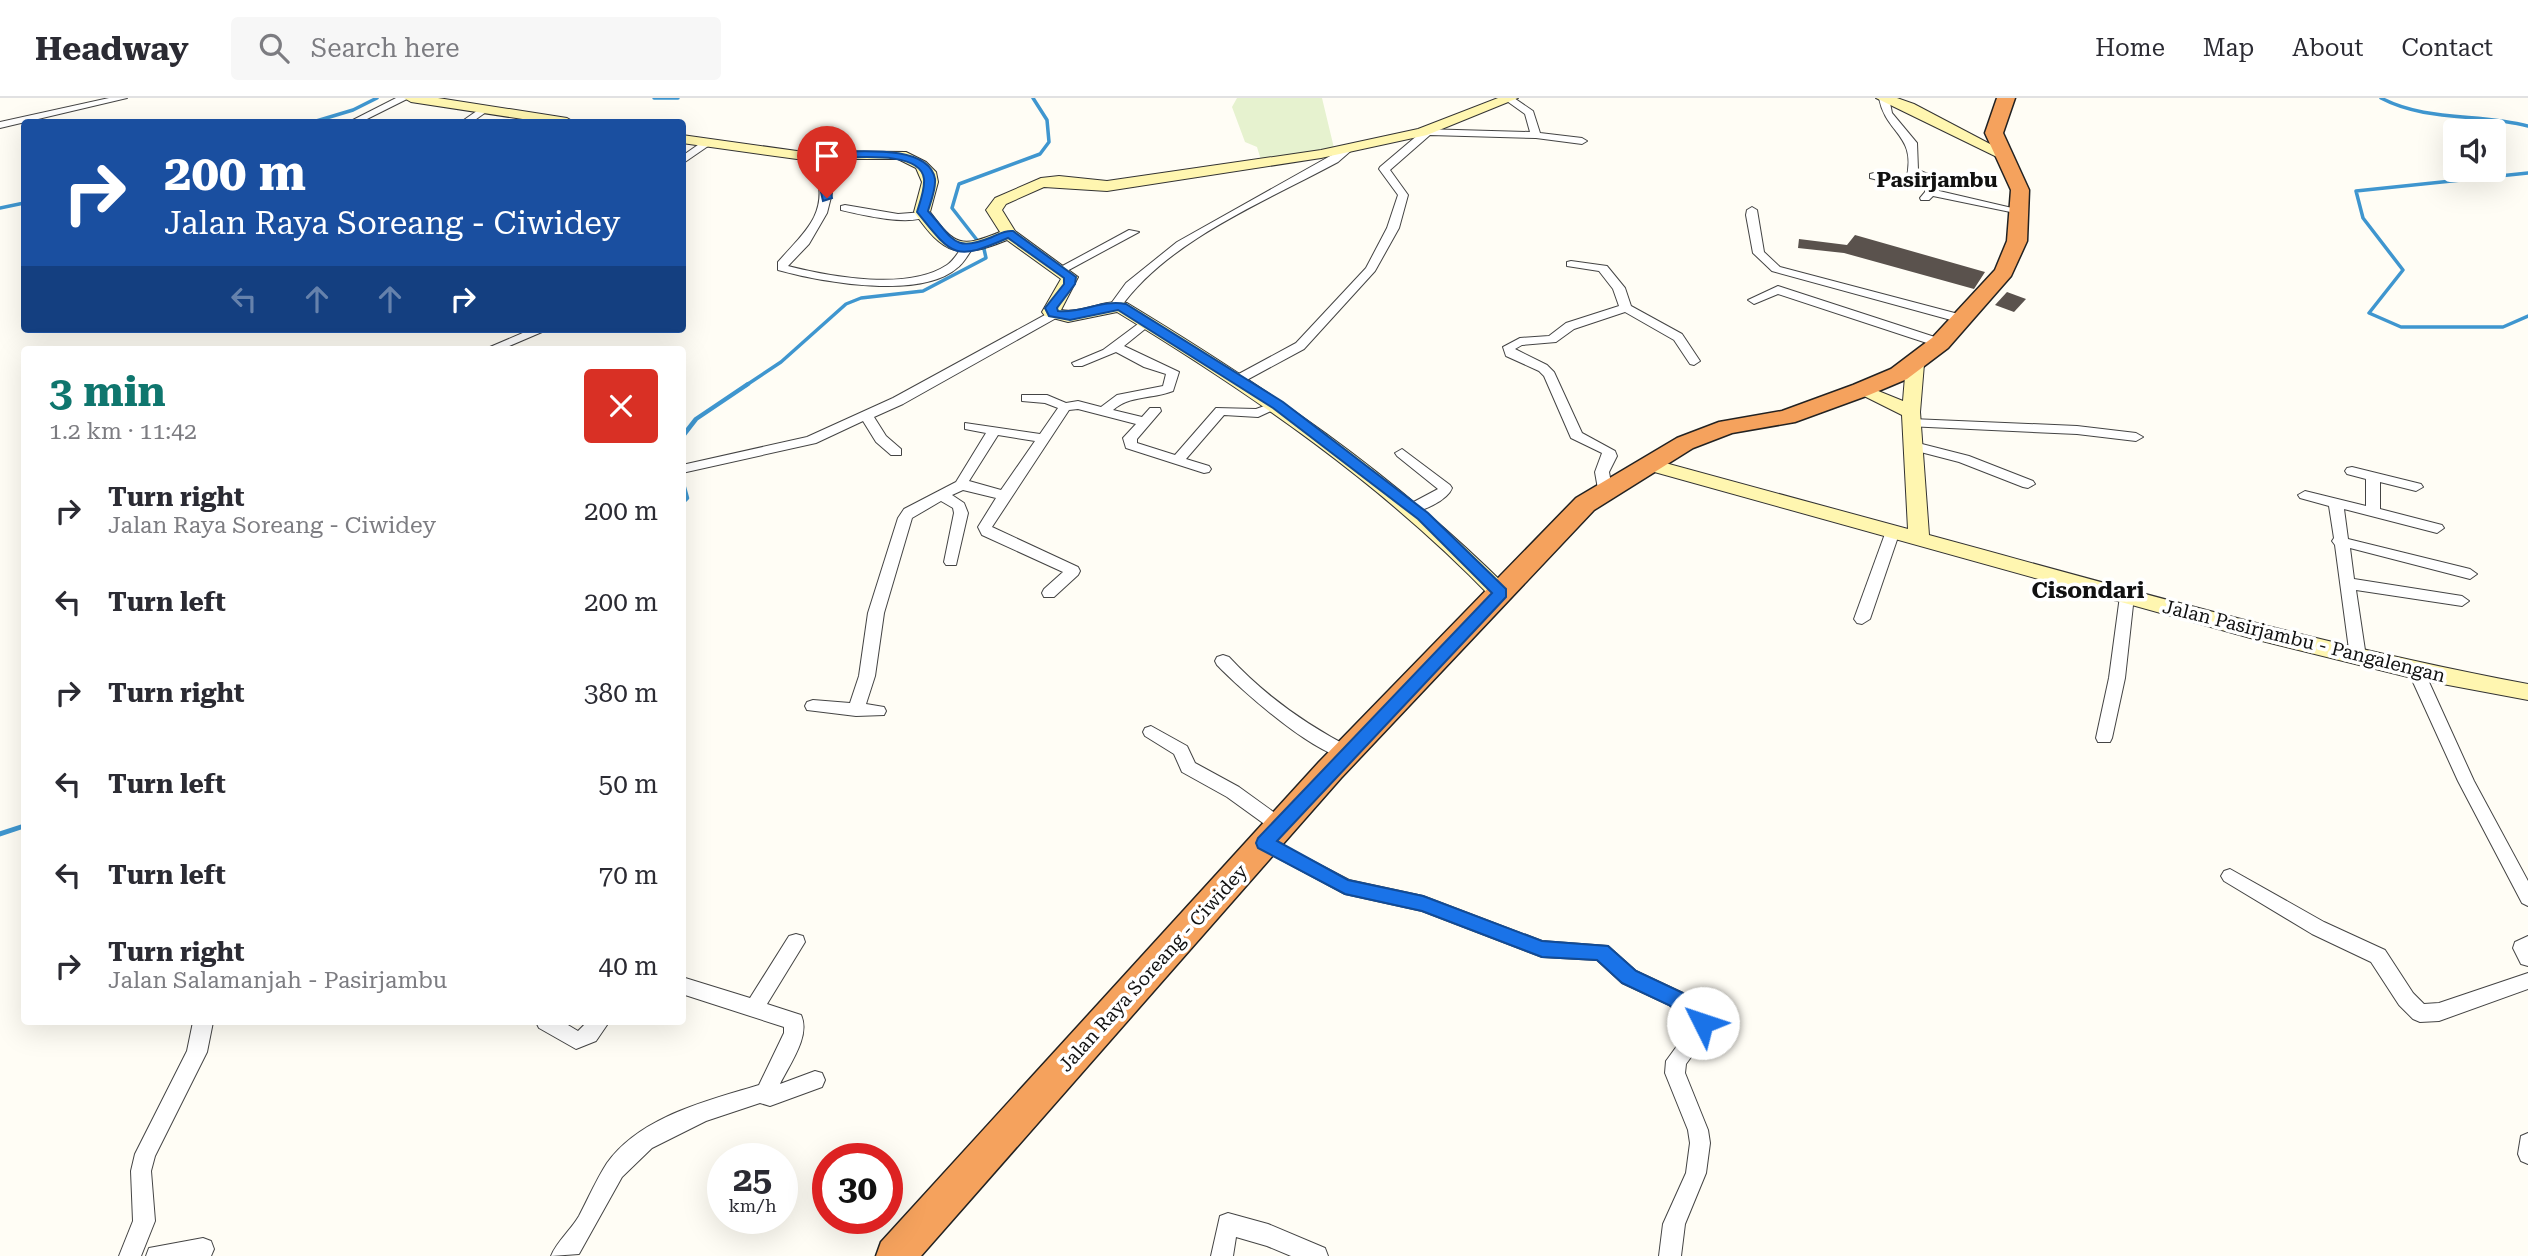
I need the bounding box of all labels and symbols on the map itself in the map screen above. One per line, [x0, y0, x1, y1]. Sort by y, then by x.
pin [797, 126, 857, 198]
district label: Pasirjambu [1876, 168, 1998, 192]
district label: Cisondari [2032, 577, 2145, 604]
street label: Jalan Pasirjambu - Pangalengan [2160, 595, 2448, 687]
street label: Jalan Raya Soreang - Ciwidey [1054, 859, 1253, 1076]
position arrow [1666, 986, 1740, 1060]
speed limit sign: 30 [812, 1143, 903, 1234]

